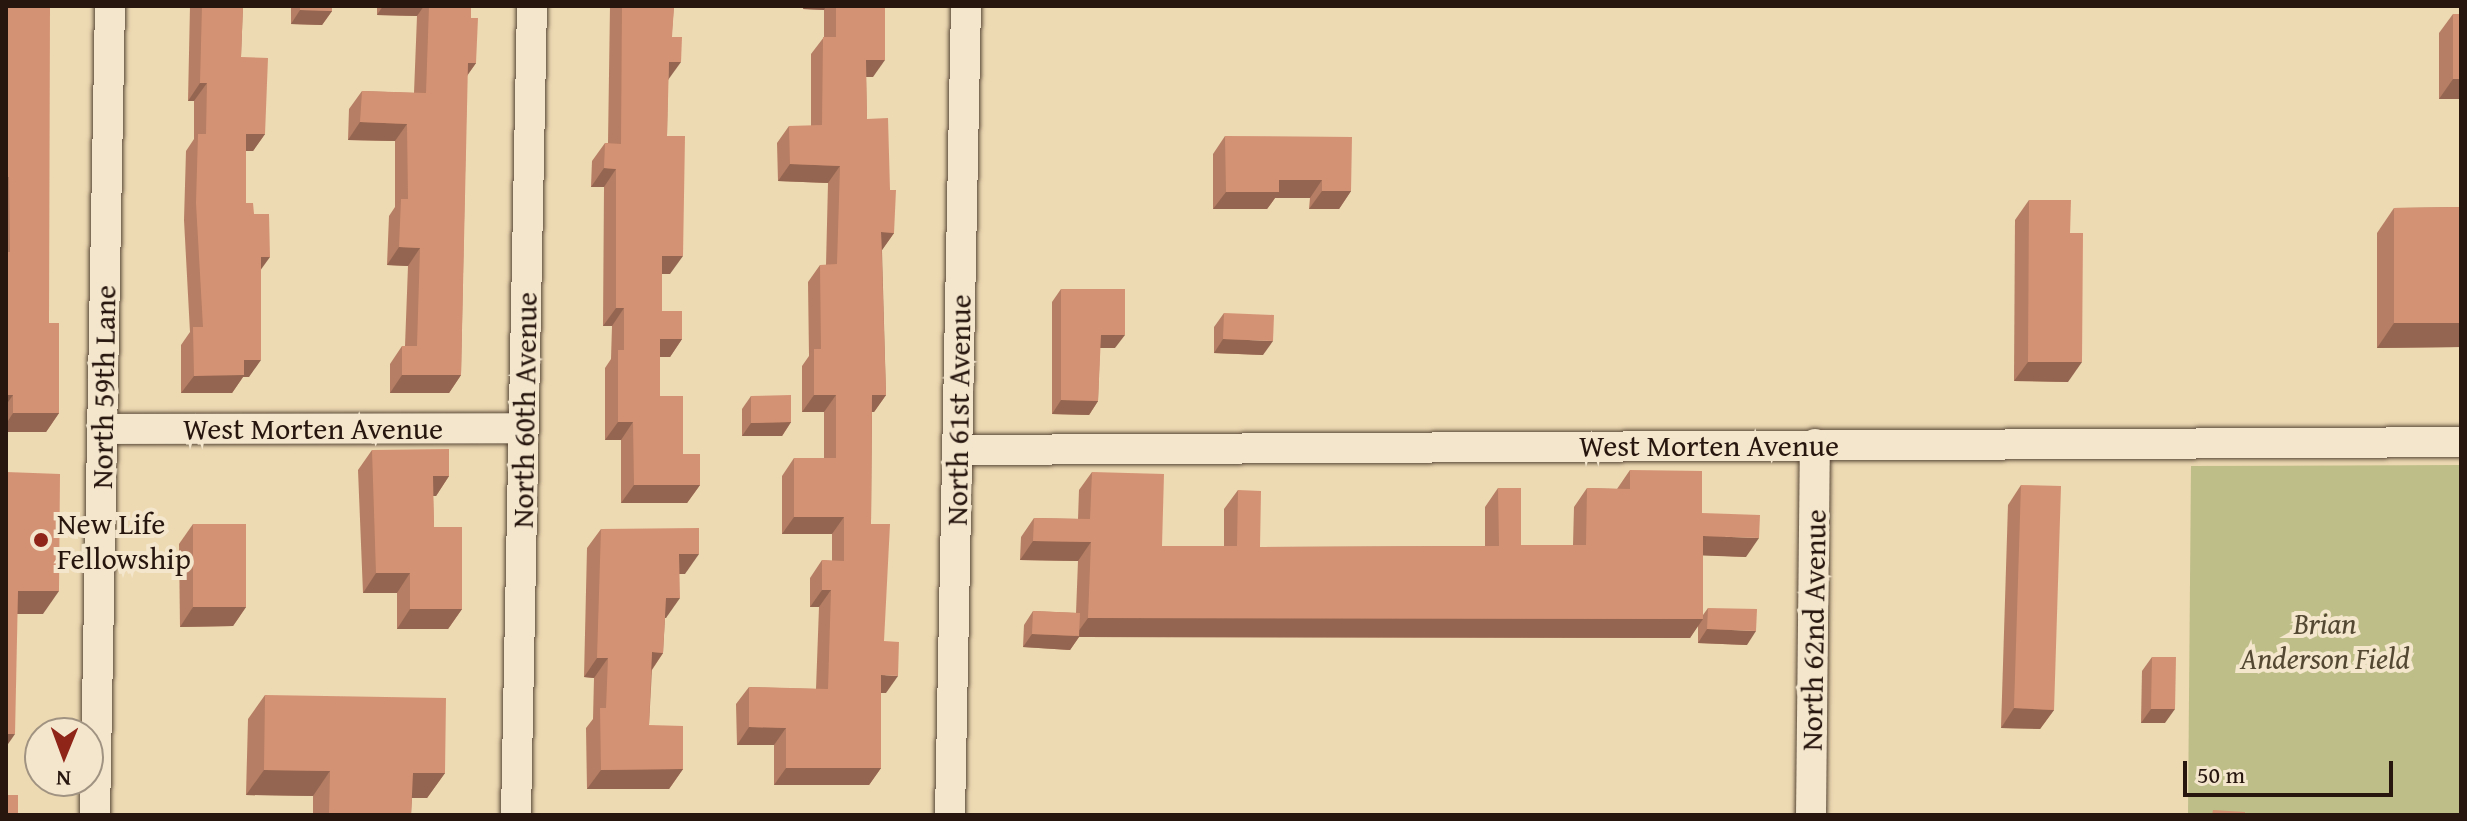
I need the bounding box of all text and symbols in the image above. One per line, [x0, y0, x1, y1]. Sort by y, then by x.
street label: North 59th Lane [83, 285, 123, 489]
street label: North 60th Avenue [504, 291, 544, 529]
street label: North 61st Avenue [938, 294, 978, 526]
street label: West Morten Avenue [183, 410, 443, 446]
street label: West Morten Avenue [1579, 427, 1839, 463]
place label: New Life Fellowship [57, 505, 191, 576]
street label: North 62nd Avenue [1793, 509, 1833, 751]
marker: New Life Fellowship [32, 531, 50, 549]
park label: Brian Anderson Field [2240, 605, 2410, 676]
north arrow [24, 717, 104, 797]
scale bar [2187, 745, 2397, 795]
text: 50 m [2197, 757, 2245, 792]
text: N [56, 763, 71, 795]

